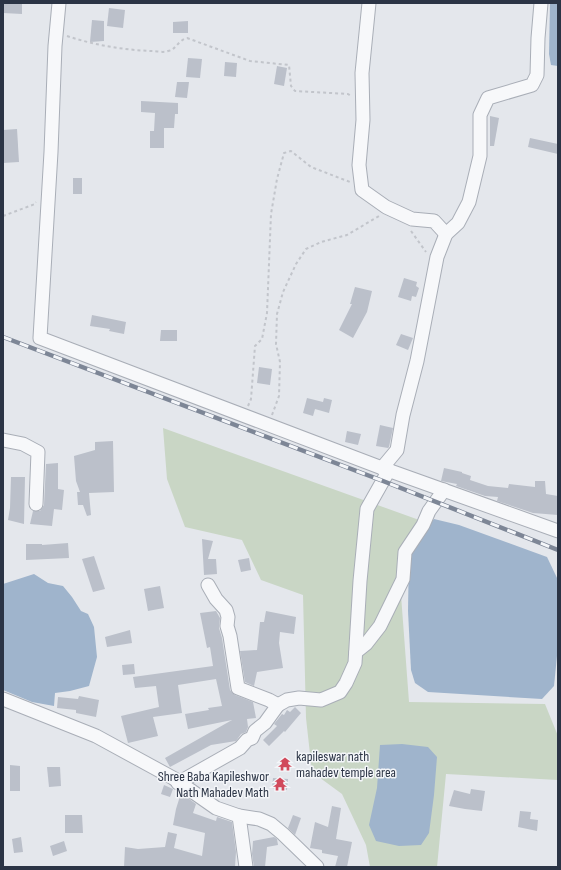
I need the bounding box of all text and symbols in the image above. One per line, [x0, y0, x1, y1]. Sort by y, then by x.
place label: kapileswar nath mahadev temple area [296, 748, 396, 781]
temple icon: kapileswar nath mahadev temple area [277, 756, 293, 772]
place label: Shree Baba Kapileshwor Nath Mahadev Math [158, 768, 269, 801]
temple icon: Shree Baba Kapileshwor Nath Mahadev Math [272, 776, 288, 792]

